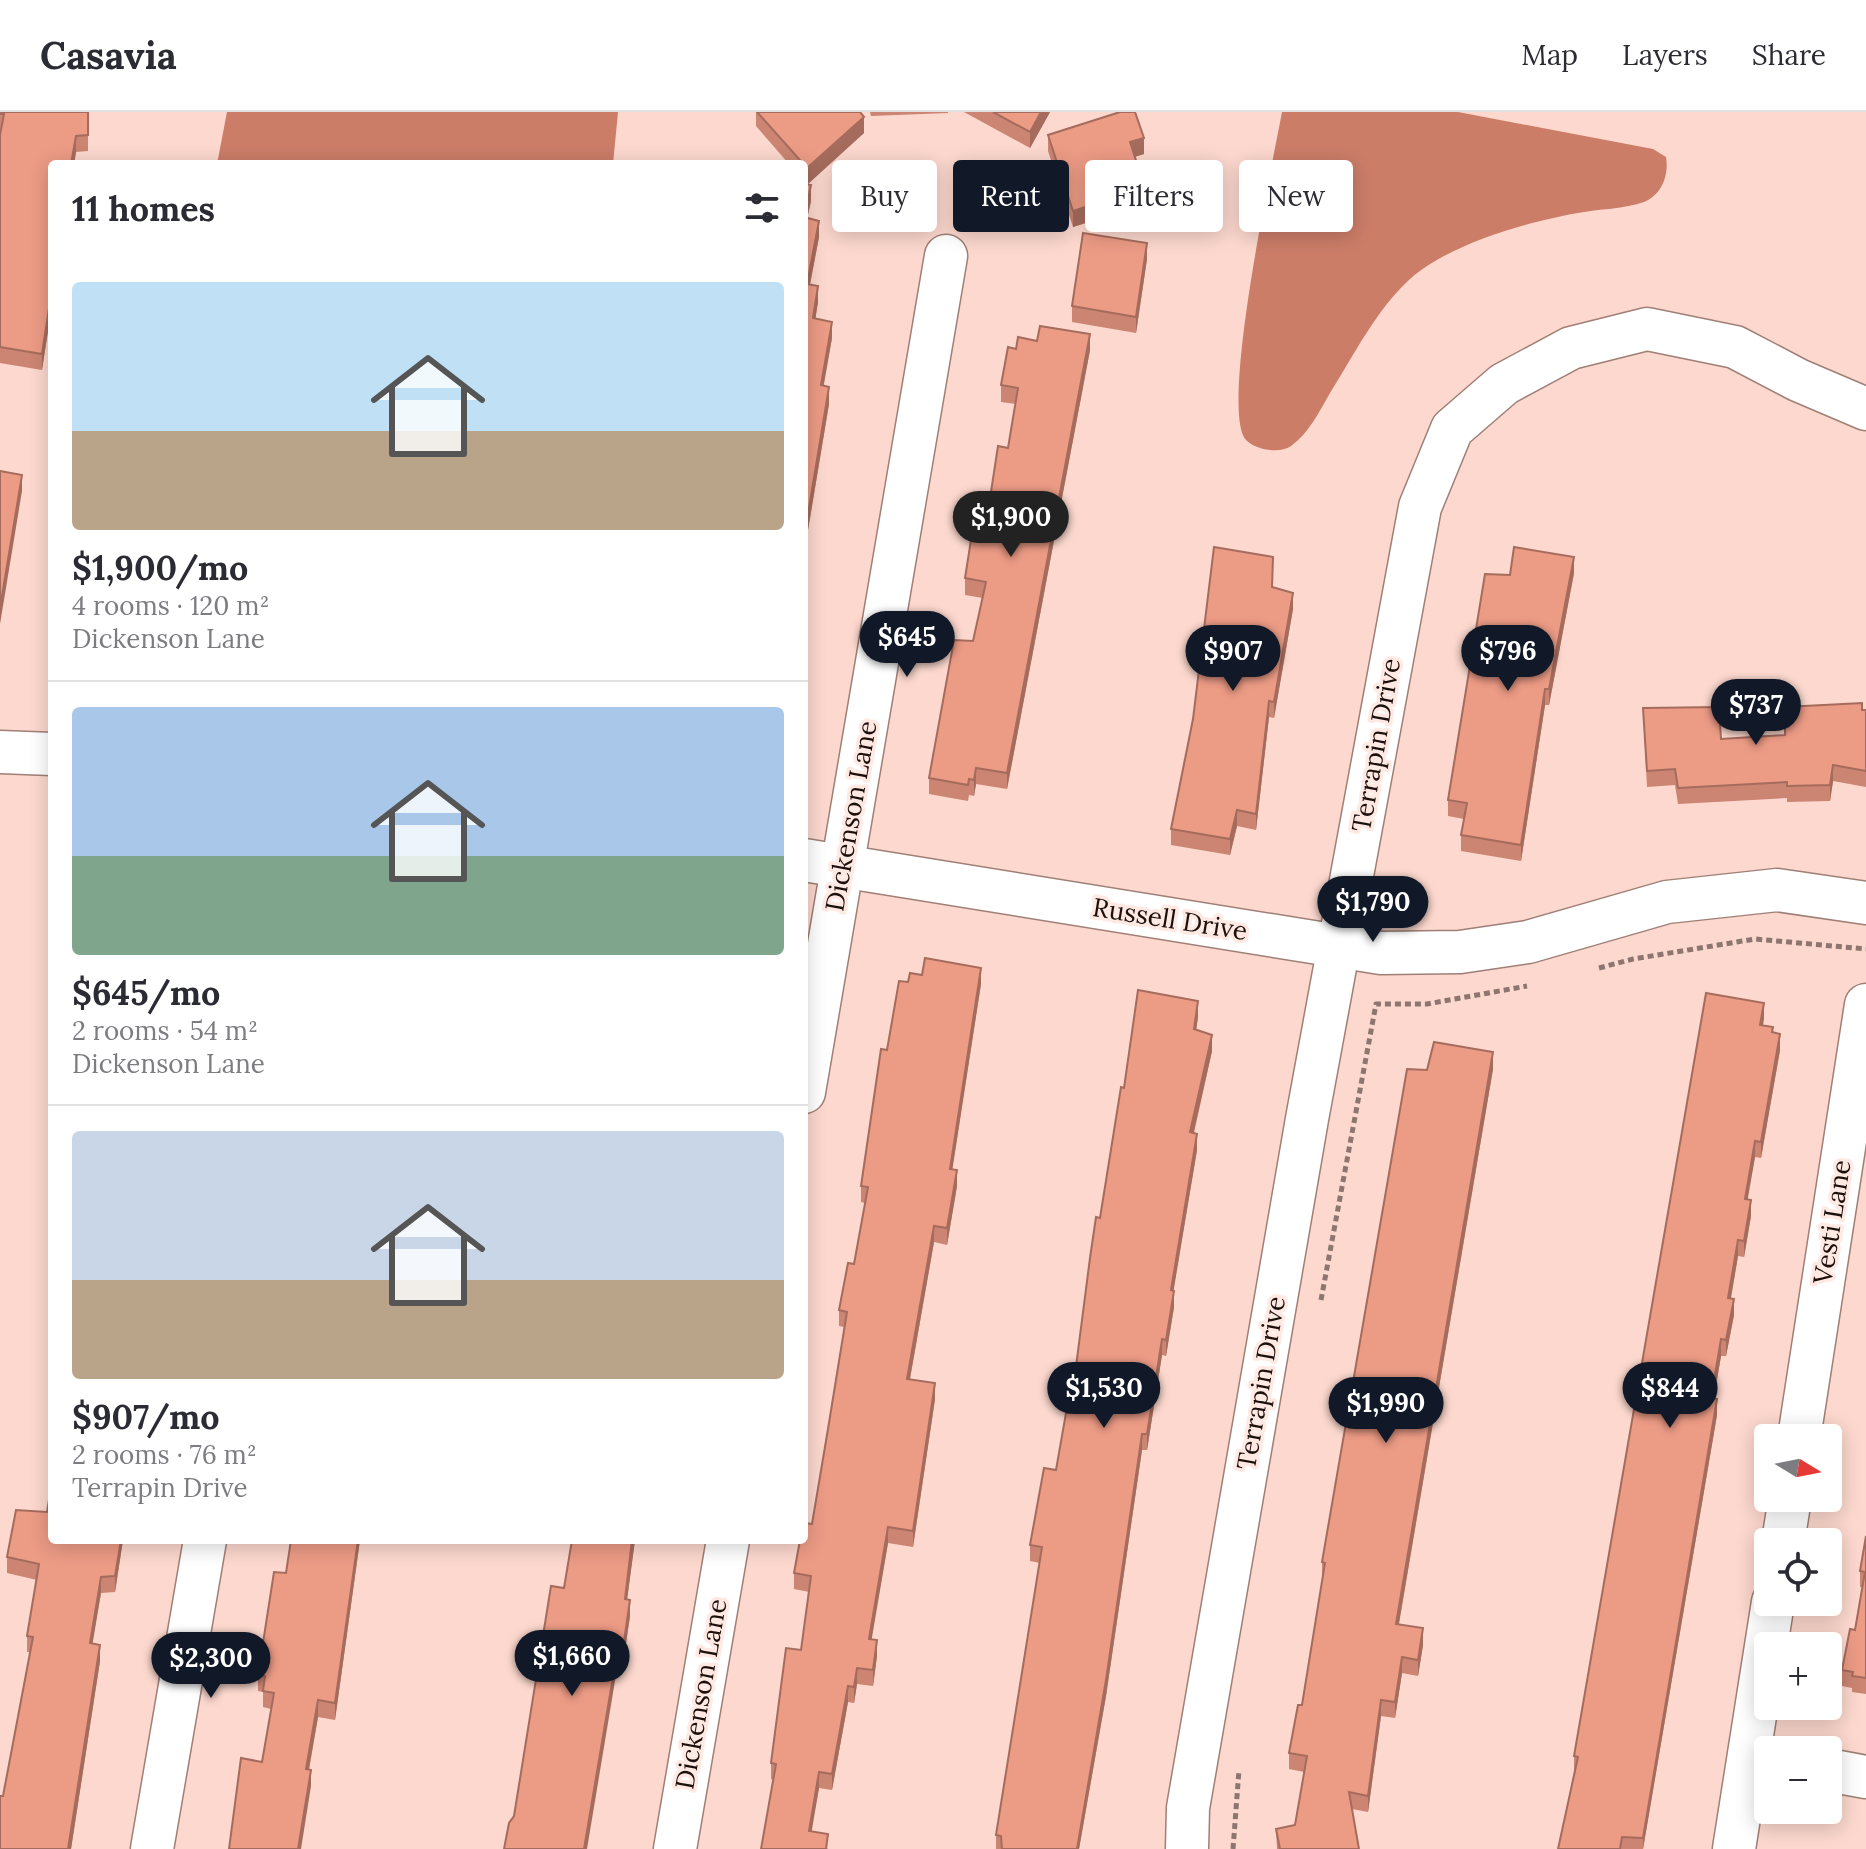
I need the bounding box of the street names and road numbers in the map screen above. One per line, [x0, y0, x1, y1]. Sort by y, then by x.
street label: Terrapin Drive [1344, 656, 1407, 834]
street label: Dickenson Lane [818, 718, 884, 914]
street label: Russell Drive [1090, 890, 1250, 947]
street label: Vesti Lane [1805, 1158, 1858, 1287]
street label: Terrapin Drive [1229, 1294, 1292, 1472]
street label: Dickenson Lane [668, 1596, 734, 1792]

